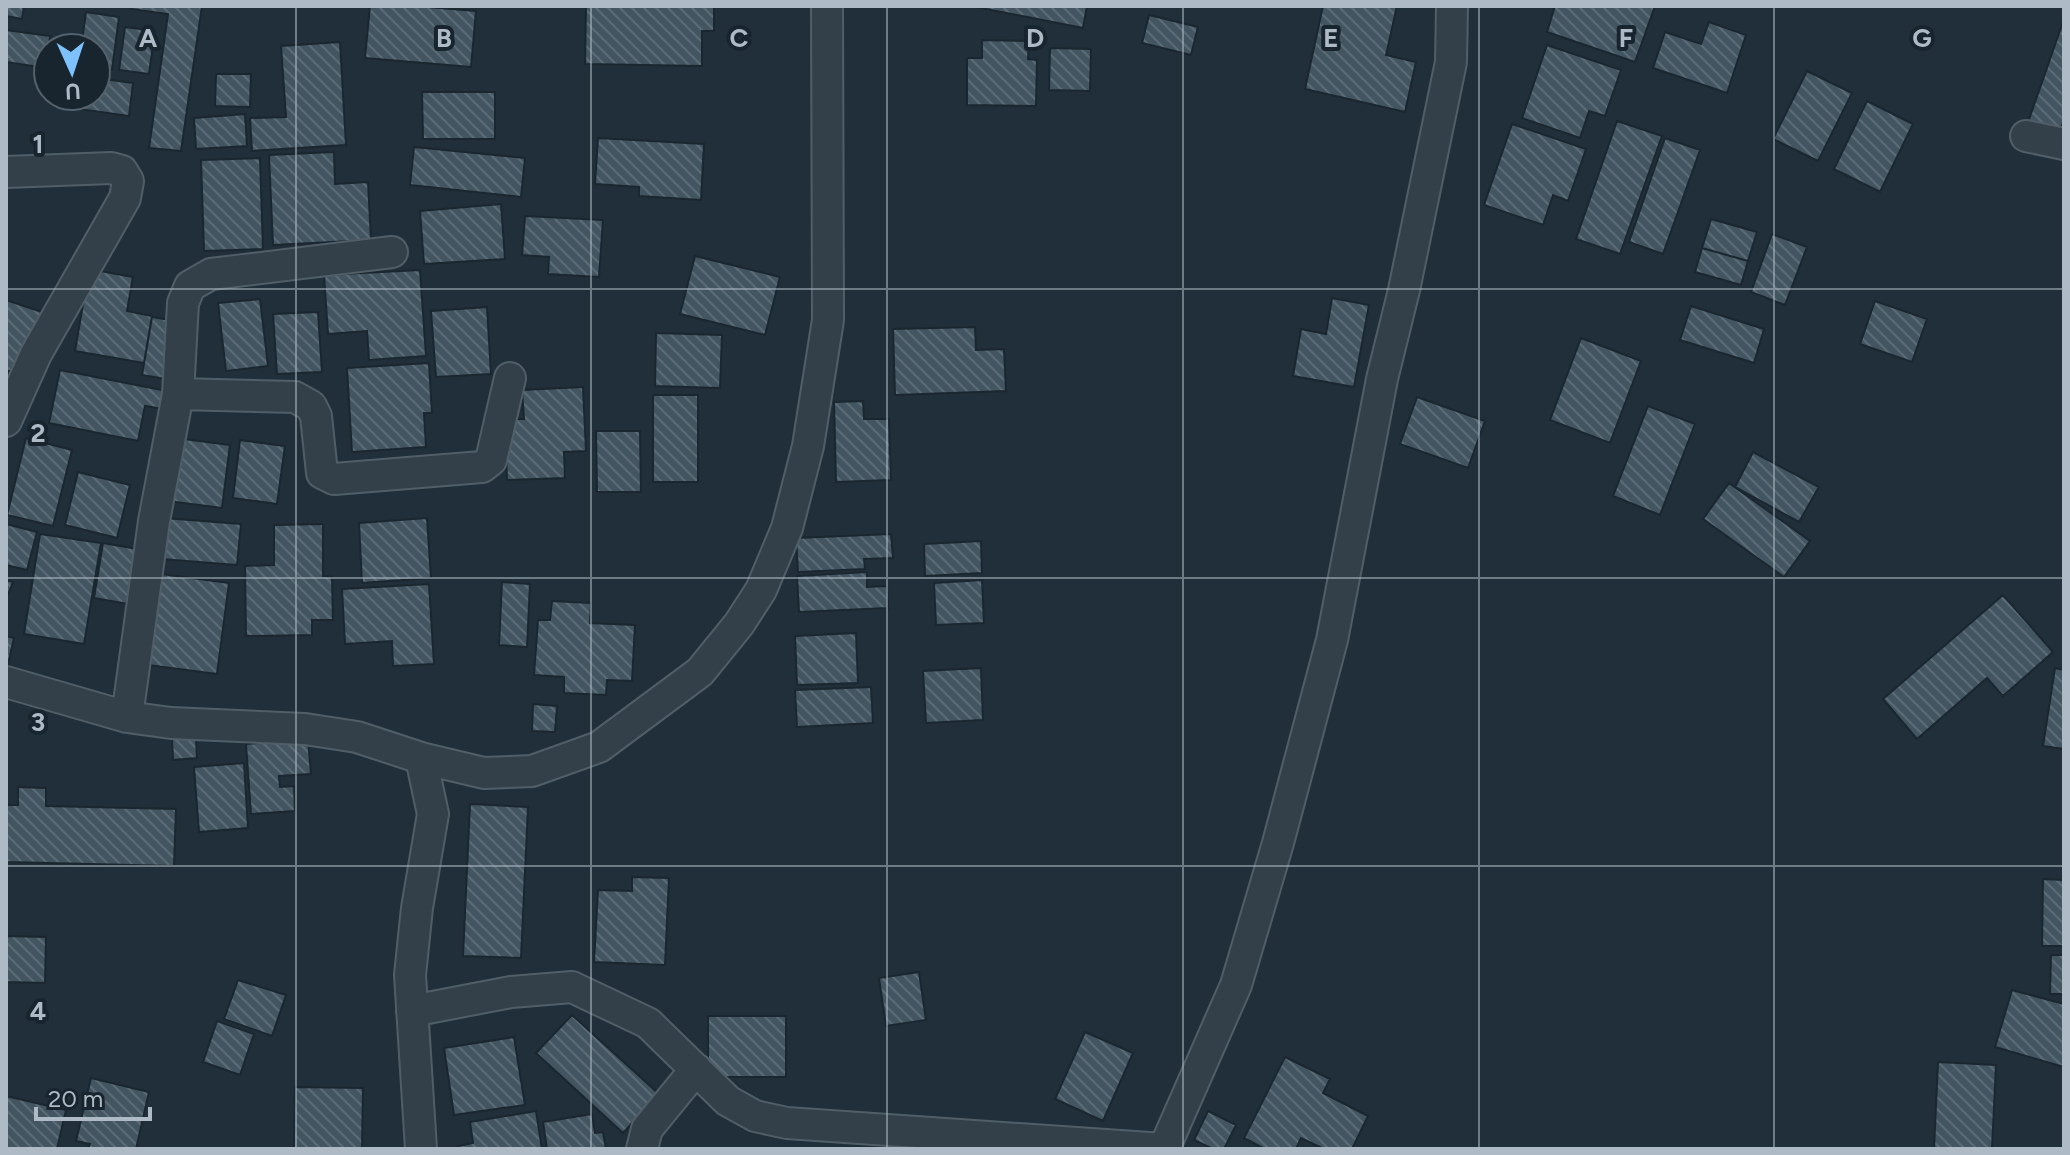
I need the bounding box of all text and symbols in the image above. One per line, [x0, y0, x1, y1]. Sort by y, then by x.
text: A [139, 22, 158, 54]
text: B [436, 22, 452, 54]
text: C [730, 22, 749, 54]
text: D [1026, 22, 1044, 54]
text: E [1323, 22, 1339, 54]
text: F [1619, 22, 1633, 54]
text: G [1912, 22, 1932, 54]
north arrow [32, 32, 112, 112]
text: U [65, 78, 81, 105]
text: 1 [33, 128, 43, 160]
text: 2 [30, 417, 46, 449]
text: 3 [31, 706, 45, 738]
text: 4 [30, 995, 46, 1027]
scale bar [36, 1071, 150, 1121]
text: 20 m [48, 1084, 103, 1113]

